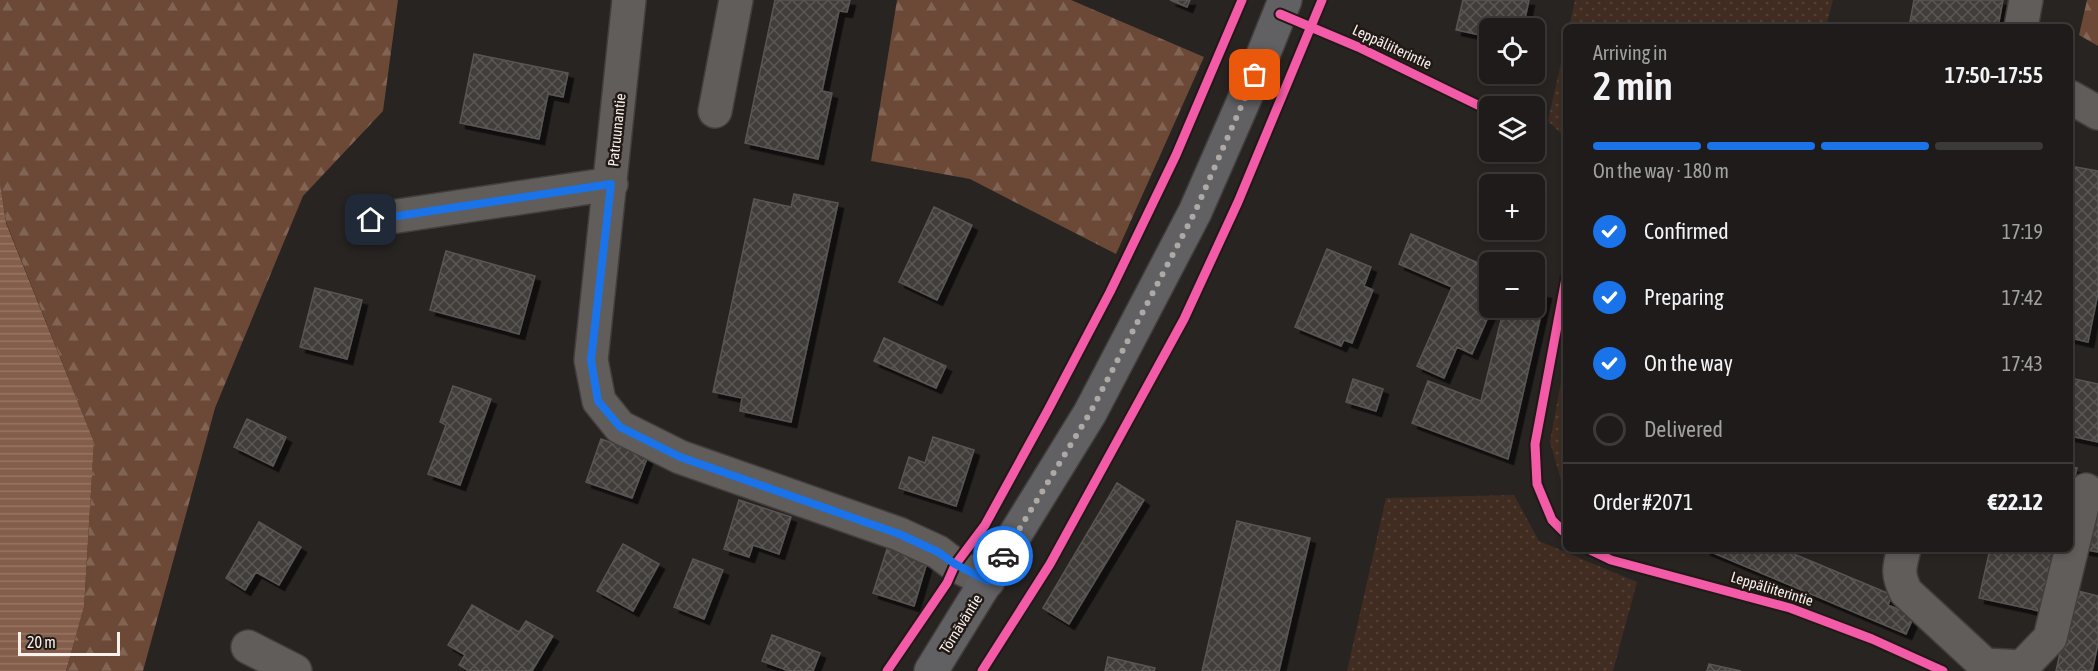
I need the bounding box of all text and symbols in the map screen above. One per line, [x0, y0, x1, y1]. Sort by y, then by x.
map controls [1479, 18, 1545, 318]
button: locate [1479, 18, 1545, 84]
street label: Leppäliiterintie [1350, 21, 1435, 72]
text: Arriving in [1593, 41, 1667, 64]
pin [1229, 49, 1280, 100]
icon: bag [1238, 58, 1271, 91]
text: 17:50–17:55 [1945, 62, 2043, 88]
text: 2 min [1593, 64, 1673, 108]
street label: Patruunantie [604, 92, 629, 167]
button: layers [1479, 96, 1545, 162]
text: On the way · 180 m [1593, 159, 1729, 182]
button: + [1479, 174, 1545, 240]
pin [345, 194, 396, 245]
icon: home [354, 203, 387, 236]
icon: check [1593, 215, 1626, 248]
text: Confirmed [1644, 218, 1729, 244]
text: 17:19 [2002, 220, 2043, 243]
button: − [1479, 252, 1545, 318]
icon: check [1593, 281, 1626, 314]
text: Preparing [1644, 284, 1724, 310]
text: 17:42 [2002, 286, 2043, 309]
icon: check [1593, 347, 1626, 380]
text: On the way [1644, 350, 1733, 376]
text: 17:43 [2002, 352, 2043, 375]
text: Delivered [1644, 416, 1723, 442]
text: Order #2071 [1593, 489, 1693, 515]
text: €22.12 [1988, 489, 2043, 515]
courier [973, 526, 1033, 586]
icon: car [987, 540, 1020, 573]
street label: Leppäliiterintie [1729, 568, 1816, 609]
street label: Törnäväntie [936, 591, 985, 656]
scale bar [18, 629, 120, 656]
text: 20 m [27, 633, 56, 651]

